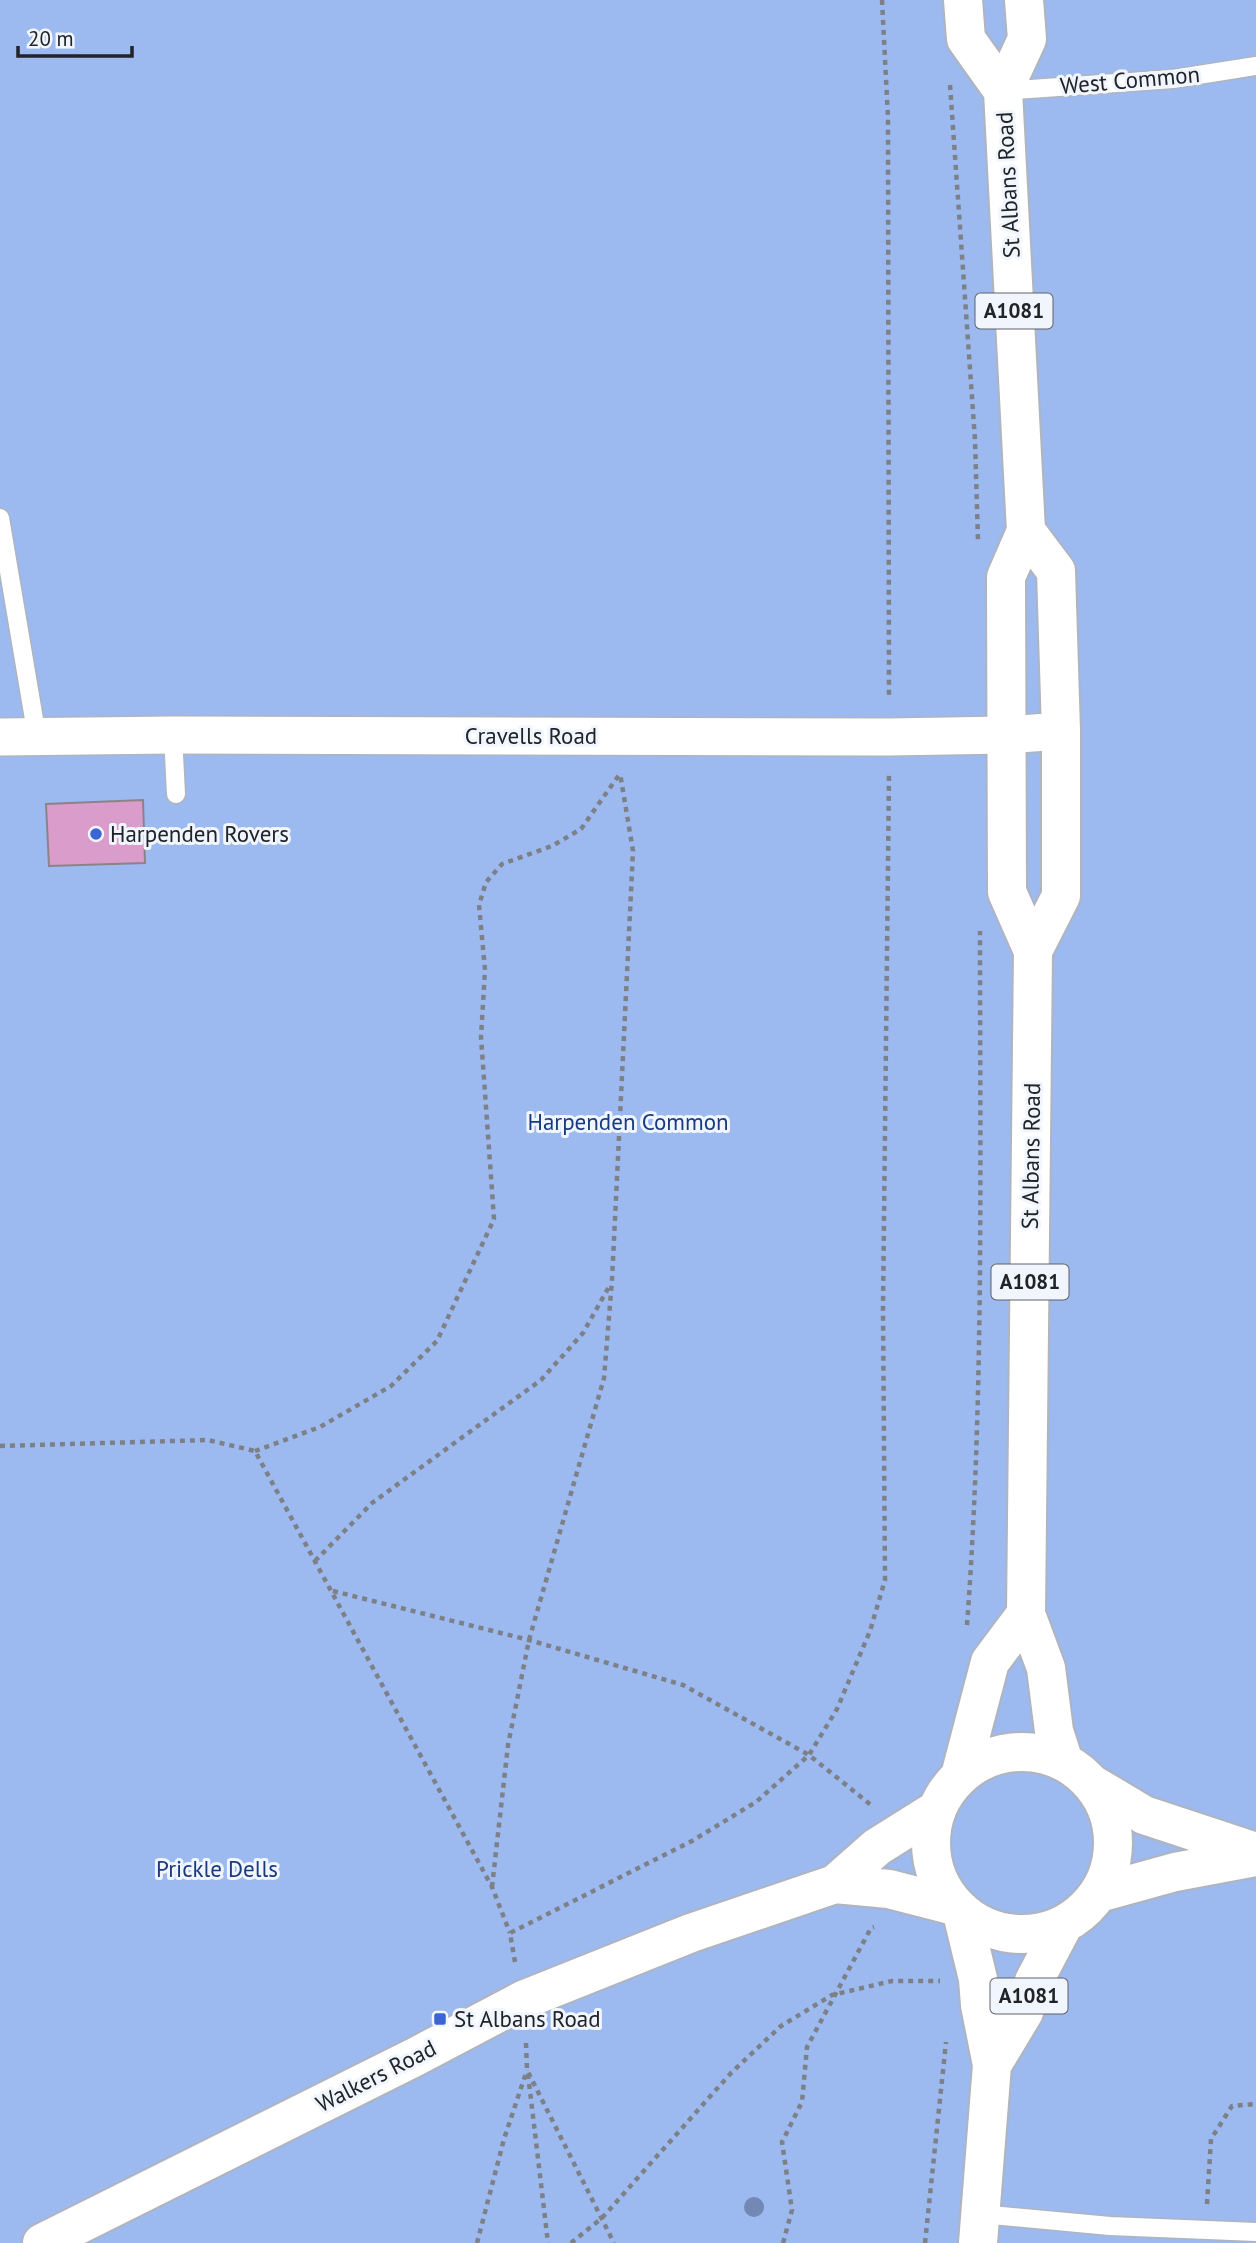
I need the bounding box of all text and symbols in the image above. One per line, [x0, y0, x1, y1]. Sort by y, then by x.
scale bar [18, 14, 131, 58]
text: 20 m [28, 25, 74, 52]
street label: West Common [1059, 59, 1201, 100]
street label: St Albans Road [989, 111, 1026, 259]
road number: A1081 [976, 294, 1052, 328]
street label: Cravells Road [465, 721, 597, 750]
place label: Harpenden Rovers [110, 819, 289, 848]
marker: Harpenden Rovers [88, 826, 104, 842]
street label: St Albans Road [1015, 1082, 1046, 1229]
park label: Harpenden Common [527, 1107, 729, 1136]
road number: A1081 [992, 1264, 1068, 1300]
park label: Prickle Dells [156, 1854, 278, 1883]
road number: A1081 [990, 1979, 1068, 2014]
place label: St Albans Road [454, 2004, 601, 2033]
marker: St Albans Road [432, 2011, 448, 2027]
street label: Walkers Road [311, 2033, 441, 2118]

